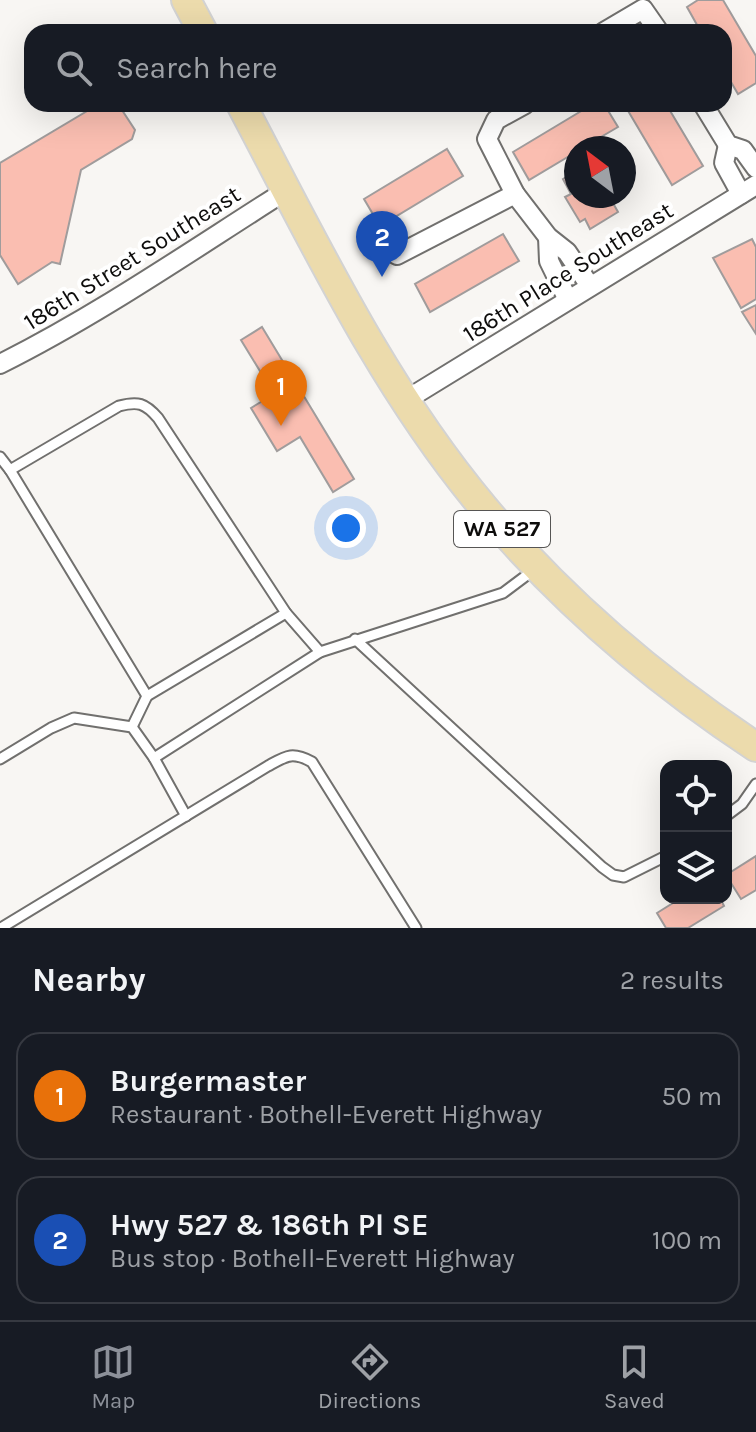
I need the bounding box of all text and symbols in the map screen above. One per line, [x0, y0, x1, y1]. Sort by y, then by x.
search box [24, 24, 732, 112]
icon: search [52, 46, 96, 90]
text: Search here [116, 50, 277, 86]
north arrow [564, 136, 636, 208]
street label: 186th Street Southeast [19, 180, 245, 336]
street label: 186th Place Southeast [458, 196, 678, 348]
pin: 2 [356, 211, 408, 277]
pin: 1 [255, 360, 307, 426]
your location [326, 508, 366, 548]
road number: WA 527 [454, 511, 550, 547]
map controls [660, 760, 732, 904]
button: locate [660, 760, 732, 832]
button: layers [660, 832, 732, 904]
text: Nearby [32, 960, 146, 1000]
text: 2 results [620, 965, 724, 996]
text: Burgermaster [110, 1063, 306, 1099]
text: 1 [55, 1081, 65, 1112]
text: 50 m [661, 1081, 722, 1112]
text: Restaurant · Bothell-Everett Highway [110, 1099, 542, 1130]
text: Hwy 527 & 186th Pl SE [110, 1207, 429, 1243]
text: 2 [52, 1225, 68, 1256]
text: 100 m [652, 1225, 722, 1256]
text: Bus stop · Bothell-Everett Highway [110, 1243, 515, 1274]
tab: Map [91, 1340, 135, 1414]
tab: Directions [318, 1340, 421, 1414]
tab: Saved [604, 1340, 665, 1414]

